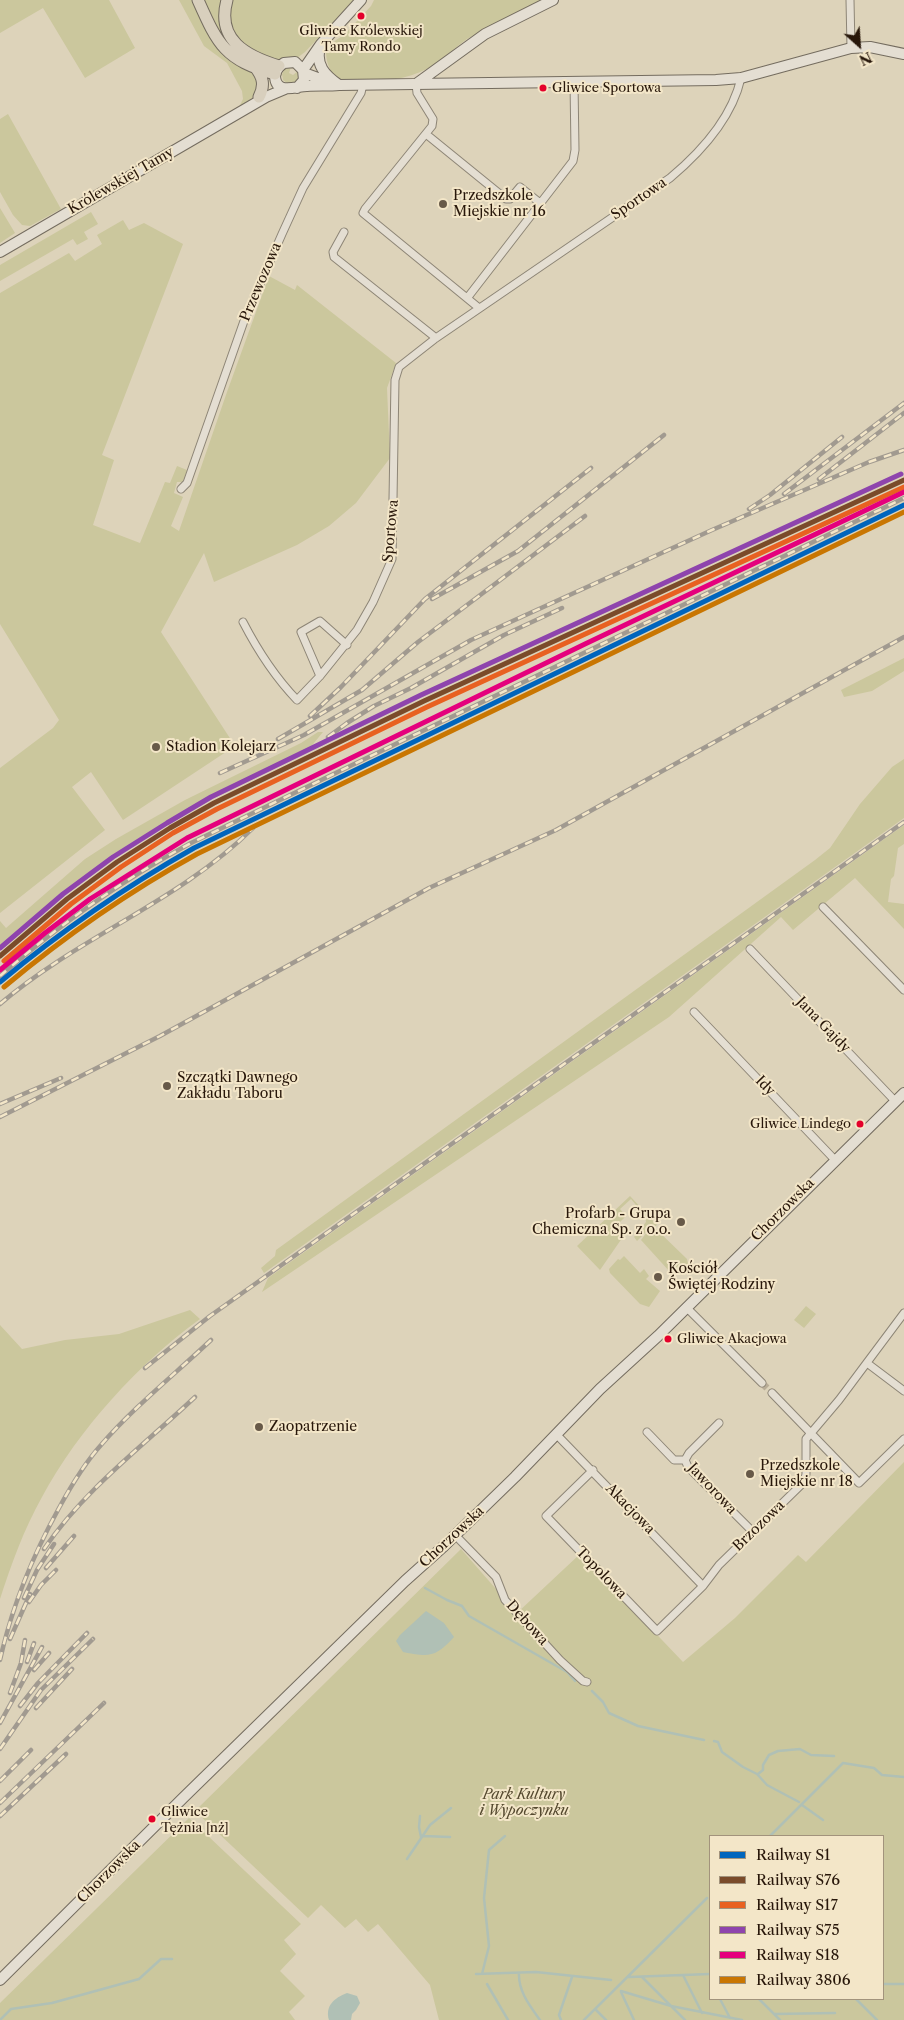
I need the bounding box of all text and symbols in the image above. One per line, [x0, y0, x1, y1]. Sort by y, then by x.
marker: Gliwice Królewskiej Tamy Rondo [356, 11, 366, 21]
north arrow [834, 20, 884, 70]
place label: Gliwice Królewskiej Tamy Rondo [299, 23, 423, 54]
text: N [856, 48, 875, 69]
place label: Gliwice Sportowa [552, 80, 661, 96]
marker: Gliwice Sportowa [538, 83, 548, 93]
street label: Królewskiej Tamy [65, 144, 177, 218]
street label: Sportowa [608, 174, 670, 224]
place label: Przedszkole Miejskie nr 16 [453, 188, 546, 220]
marker: Przedszkole Miejskie nr 16 [437, 198, 449, 210]
street label: Przewozowa [237, 240, 285, 324]
street label: Sportowa [380, 499, 402, 563]
place label: Stadion Kolejarz [166, 739, 276, 755]
marker: Stadion Kolejarz [150, 741, 162, 753]
street label: Jana Gajdy [792, 994, 854, 1056]
place label: Szczątki Dawnego Zakładu Taboru [177, 1070, 298, 1102]
street label: Idy [752, 1073, 778, 1099]
marker: Szczątki Dawnego Zakładu Taboru [161, 1080, 173, 1092]
place label: Gliwice Lindego [750, 1116, 851, 1132]
marker: Gliwice Lindego [855, 1119, 865, 1129]
street label: Chorzowska [748, 1175, 818, 1245]
place label: Profarb - Grupa Chemiczna Sp. z o.o. [532, 1206, 671, 1238]
marker: Profarb - Grupa Chemiczna Sp. z o.o. [675, 1216, 687, 1228]
place label: Kościół Świętej Rodziny [668, 1261, 775, 1294]
marker: Kościół Świętej Rodziny [652, 1271, 664, 1283]
place label: Gliwice Akacjowa [677, 1331, 787, 1347]
marker: Gliwice Akacjowa [663, 1334, 673, 1344]
place label: Zaopatrzenie [269, 1419, 357, 1435]
marker: Zaopatrzenie [253, 1421, 265, 1433]
place label: Przedszkole Miejskie nr 18 [760, 1458, 853, 1490]
street label: Jaworowa [684, 1460, 740, 1518]
marker: Przedszkole Miejskie nr 18 [744, 1468, 756, 1480]
street label: Akacjowa [602, 1480, 658, 1538]
street label: Brzozowa [730, 1497, 788, 1555]
street label: Chorzowska [416, 1503, 488, 1571]
street label: Topolowa [572, 1543, 630, 1603]
street label: Dębowa [503, 1597, 551, 1649]
park label: Park Kultury i Wypoczynku [480, 1787, 568, 1820]
place label: Gliwice Tężnia [nż] [161, 1804, 229, 1835]
marker: Gliwice Tężnia [nż] [147, 1814, 157, 1824]
legend [709, 1835, 884, 2000]
street label: Chorzowska [74, 1837, 144, 1907]
text: Railway S1 [756, 1845, 830, 1864]
text: Railway S76 [756, 1870, 840, 1889]
text: Railway S17 [756, 1895, 838, 1914]
text: Railway S75 [756, 1920, 840, 1939]
text: Railway S18 [756, 1945, 839, 1964]
text: Railway 3806 [756, 1970, 851, 1989]

